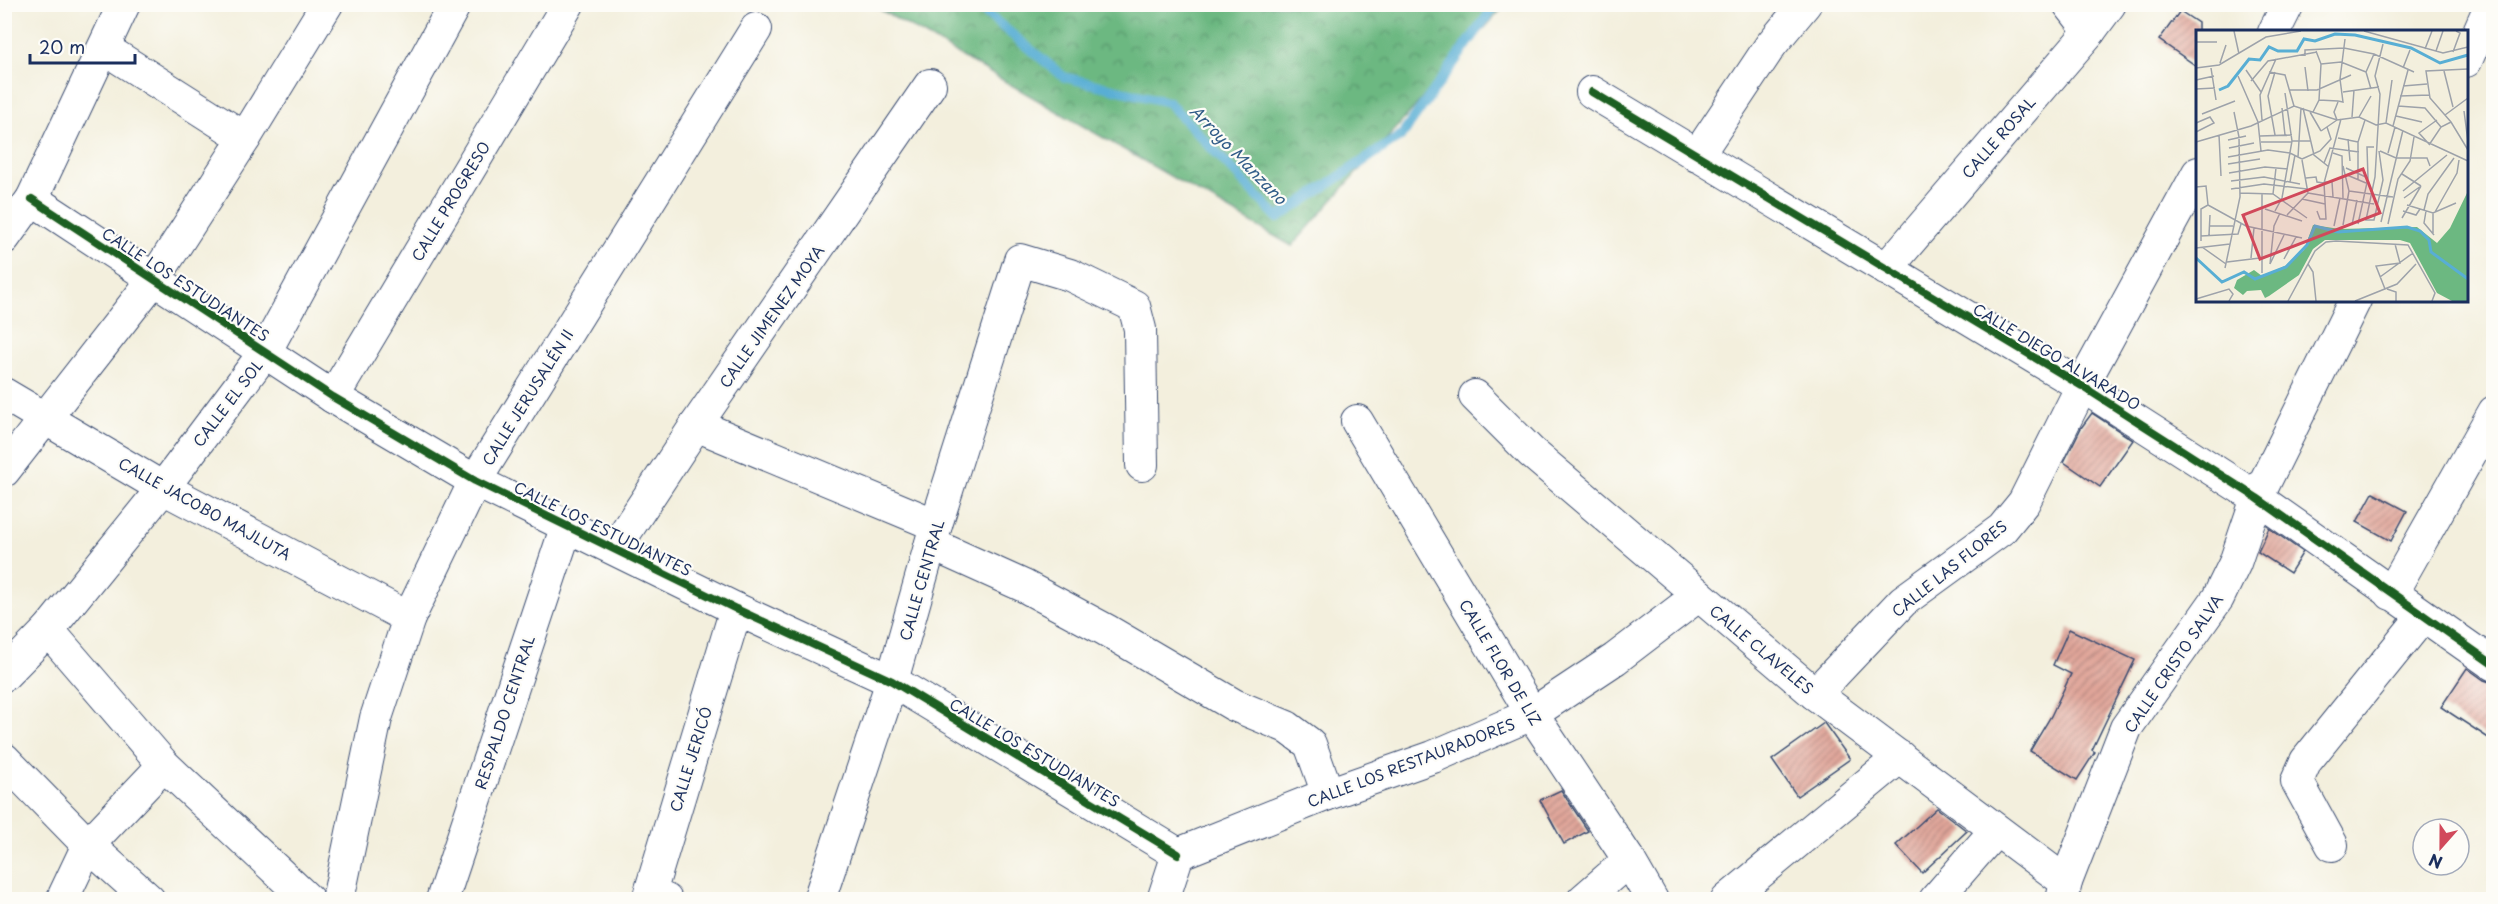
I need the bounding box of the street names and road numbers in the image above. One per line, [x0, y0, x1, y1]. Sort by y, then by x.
street label: CALLE ROSAL [1956, 91, 2040, 183]
street label: CALLE PROGRESO [405, 137, 495, 265]
street label: CALLE LOS ESTUDIANTES [98, 221, 274, 347]
street label: CALLE JIMENEZ MOYA [713, 240, 829, 392]
street label: CALLE DIEGO ALVARADO [1969, 297, 2145, 415]
street label: CALLE JERUSALÉN II [476, 324, 578, 470]
street label: CALLE EL SOL [187, 355, 267, 451]
street label: CALLE JACOBO MAJLUTA [115, 451, 296, 565]
street label: CALLE LOS ESTUDIANTES [510, 475, 696, 581]
street label: CALLE LAS FLORES [1886, 514, 2012, 622]
street label: CALLE CENTRAL [893, 517, 949, 643]
street label: CALLE CRISTO SALVA [2118, 589, 2228, 737]
street label: CALLE FLOR DE LIZ [1454, 594, 1548, 730]
street label: CALLE CLAVELES [1705, 599, 1819, 699]
street label: RESPALDO CENTRAL [468, 632, 540, 792]
street label: CALLE LOS ESTUDIANTES [945, 692, 1125, 812]
street label: CALLE JERICÓ [663, 703, 717, 815]
street label: CALLE LOS RESTAURADORES [1304, 712, 1518, 812]

